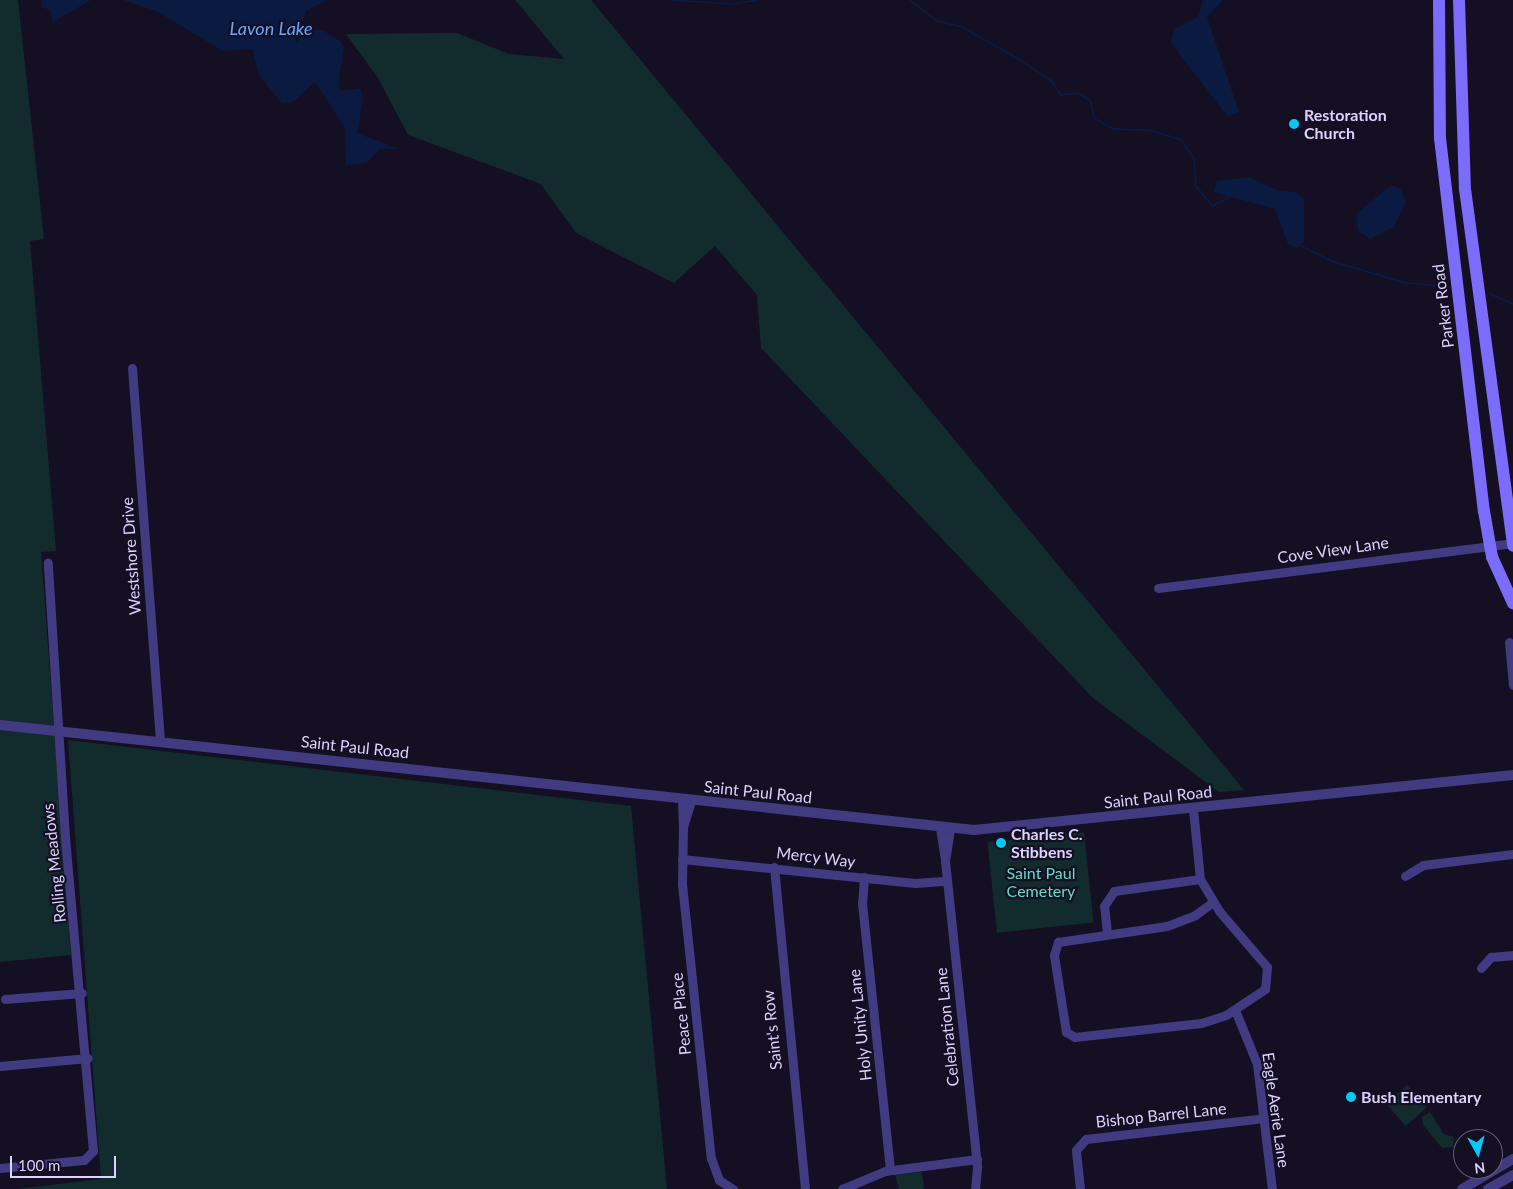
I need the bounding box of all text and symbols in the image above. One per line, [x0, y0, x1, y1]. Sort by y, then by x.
water label: Lavon Lake [229, 17, 313, 39]
place label: Restoration Church [1304, 105, 1387, 143]
marker: Restoration Church [1288, 118, 1300, 130]
street label: Parker Road [1428, 263, 1458, 349]
street label: Westshore Drive [117, 497, 145, 615]
street label: Cove View Lane [1276, 533, 1390, 567]
street label: Saint Paul Road [300, 732, 410, 762]
street label: Saint Paul Road [703, 777, 813, 807]
street label: Saint Paul Road [1103, 782, 1213, 812]
street label: Rolling Meadows [38, 802, 70, 924]
place label: Charles C. Stibbens [1011, 824, 1083, 862]
marker: Charles C. Stibbens [995, 837, 1007, 849]
street label: Mercy Way [775, 843, 857, 871]
park label: Saint Paul Cemetery [1006, 863, 1076, 901]
street label: Celebration Lane [931, 967, 963, 1087]
street label: Holy Unity Lane [845, 968, 875, 1082]
street label: Peace Place [667, 972, 695, 1056]
street label: Saint's Row [758, 989, 786, 1071]
street label: Eagle Aerie Lane [1258, 1051, 1294, 1169]
place label: Bush Elementary [1361, 1087, 1481, 1107]
marker: Bush Elementary [1345, 1091, 1357, 1103]
street label: Bishop Barrel Lane [1095, 1099, 1227, 1131]
north arrow [1453, 1129, 1503, 1179]
scale bar [12, 1146, 119, 1178]
text: 100 m [18, 1156, 60, 1174]
text: N [1473, 1159, 1486, 1177]

